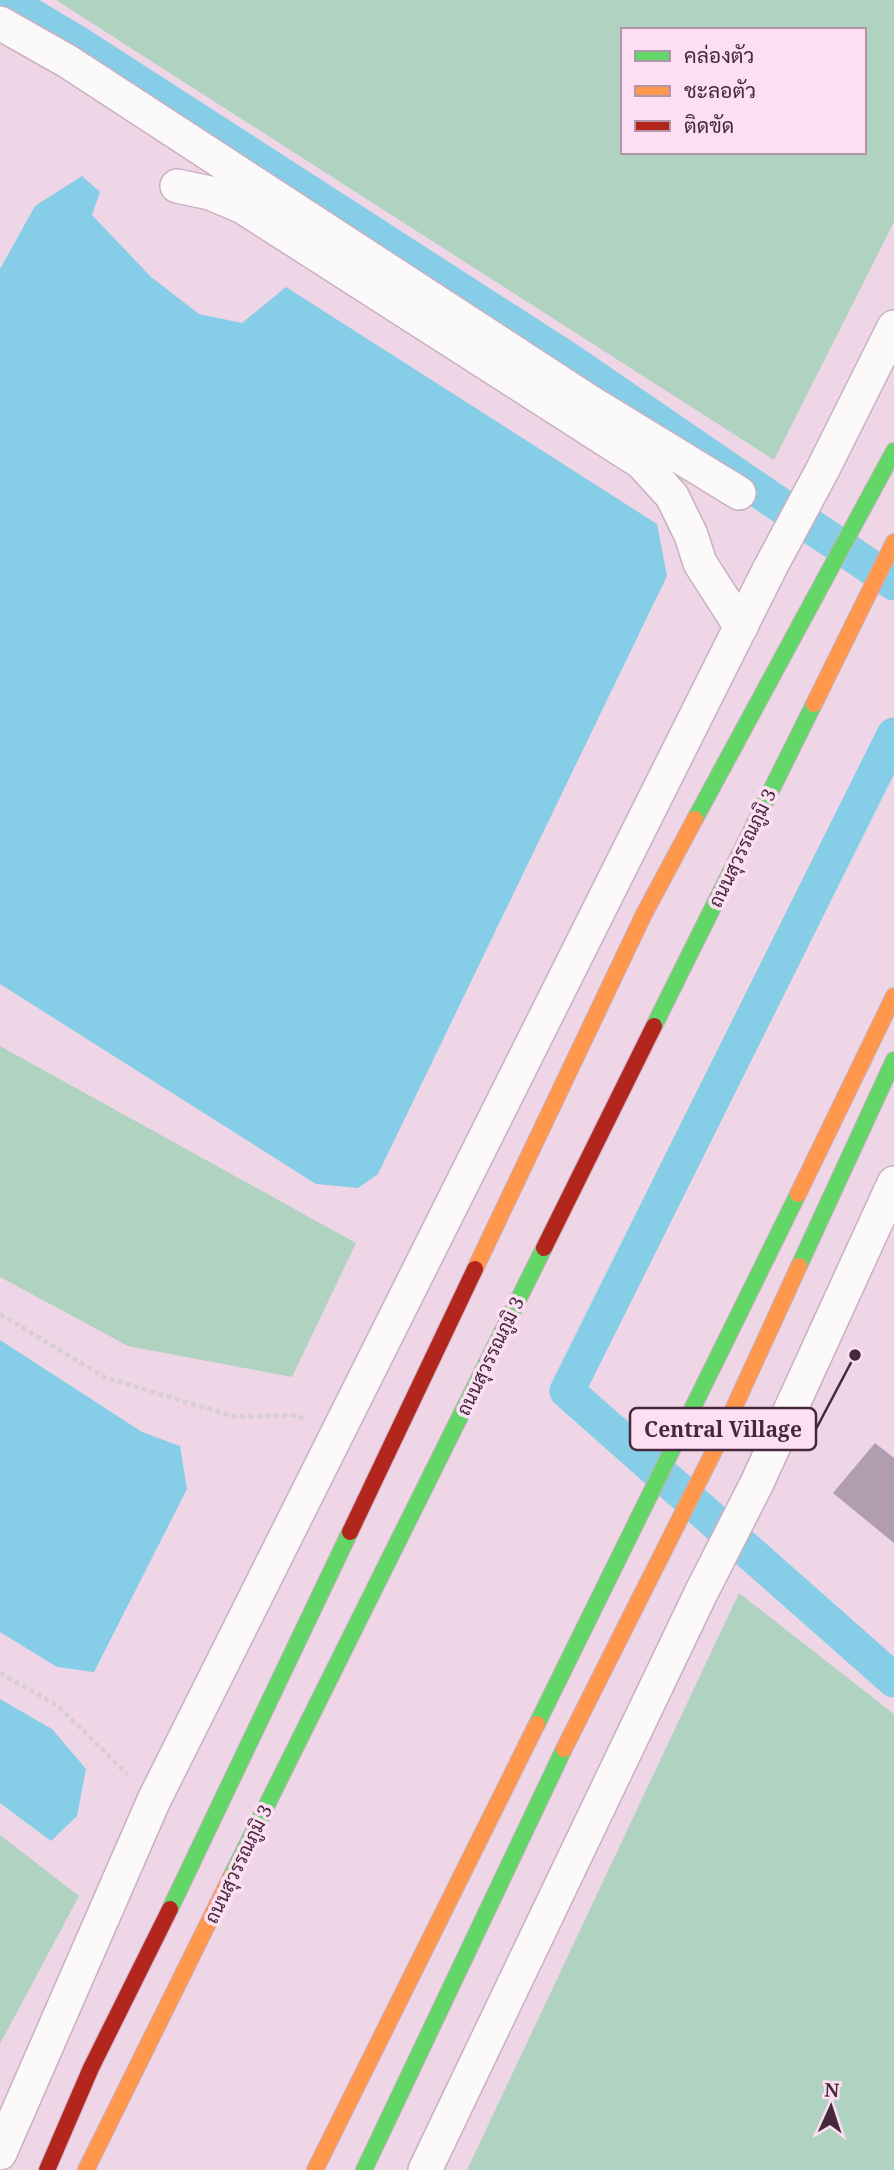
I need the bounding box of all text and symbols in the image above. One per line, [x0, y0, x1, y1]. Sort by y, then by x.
legend [621, 28, 866, 154]
text: คล่องตัว [684, 41, 754, 69]
text: ชะลอตัว [684, 76, 756, 104]
text: ติดขัด [684, 111, 734, 139]
street label: ถนนสุวรรณภูมิ 3 [702, 784, 783, 912]
street label: ถนนสุวรรณภูมิ 3 [450, 1292, 531, 1420]
callout: Central Village [630, 1408, 816, 1450]
text: Central Village [644, 1415, 802, 1443]
street label: ถนนสุวรรณภูมิ 3 [198, 1800, 279, 1928]
north arrow [796, 2072, 866, 2142]
text: N [824, 2077, 840, 2103]

